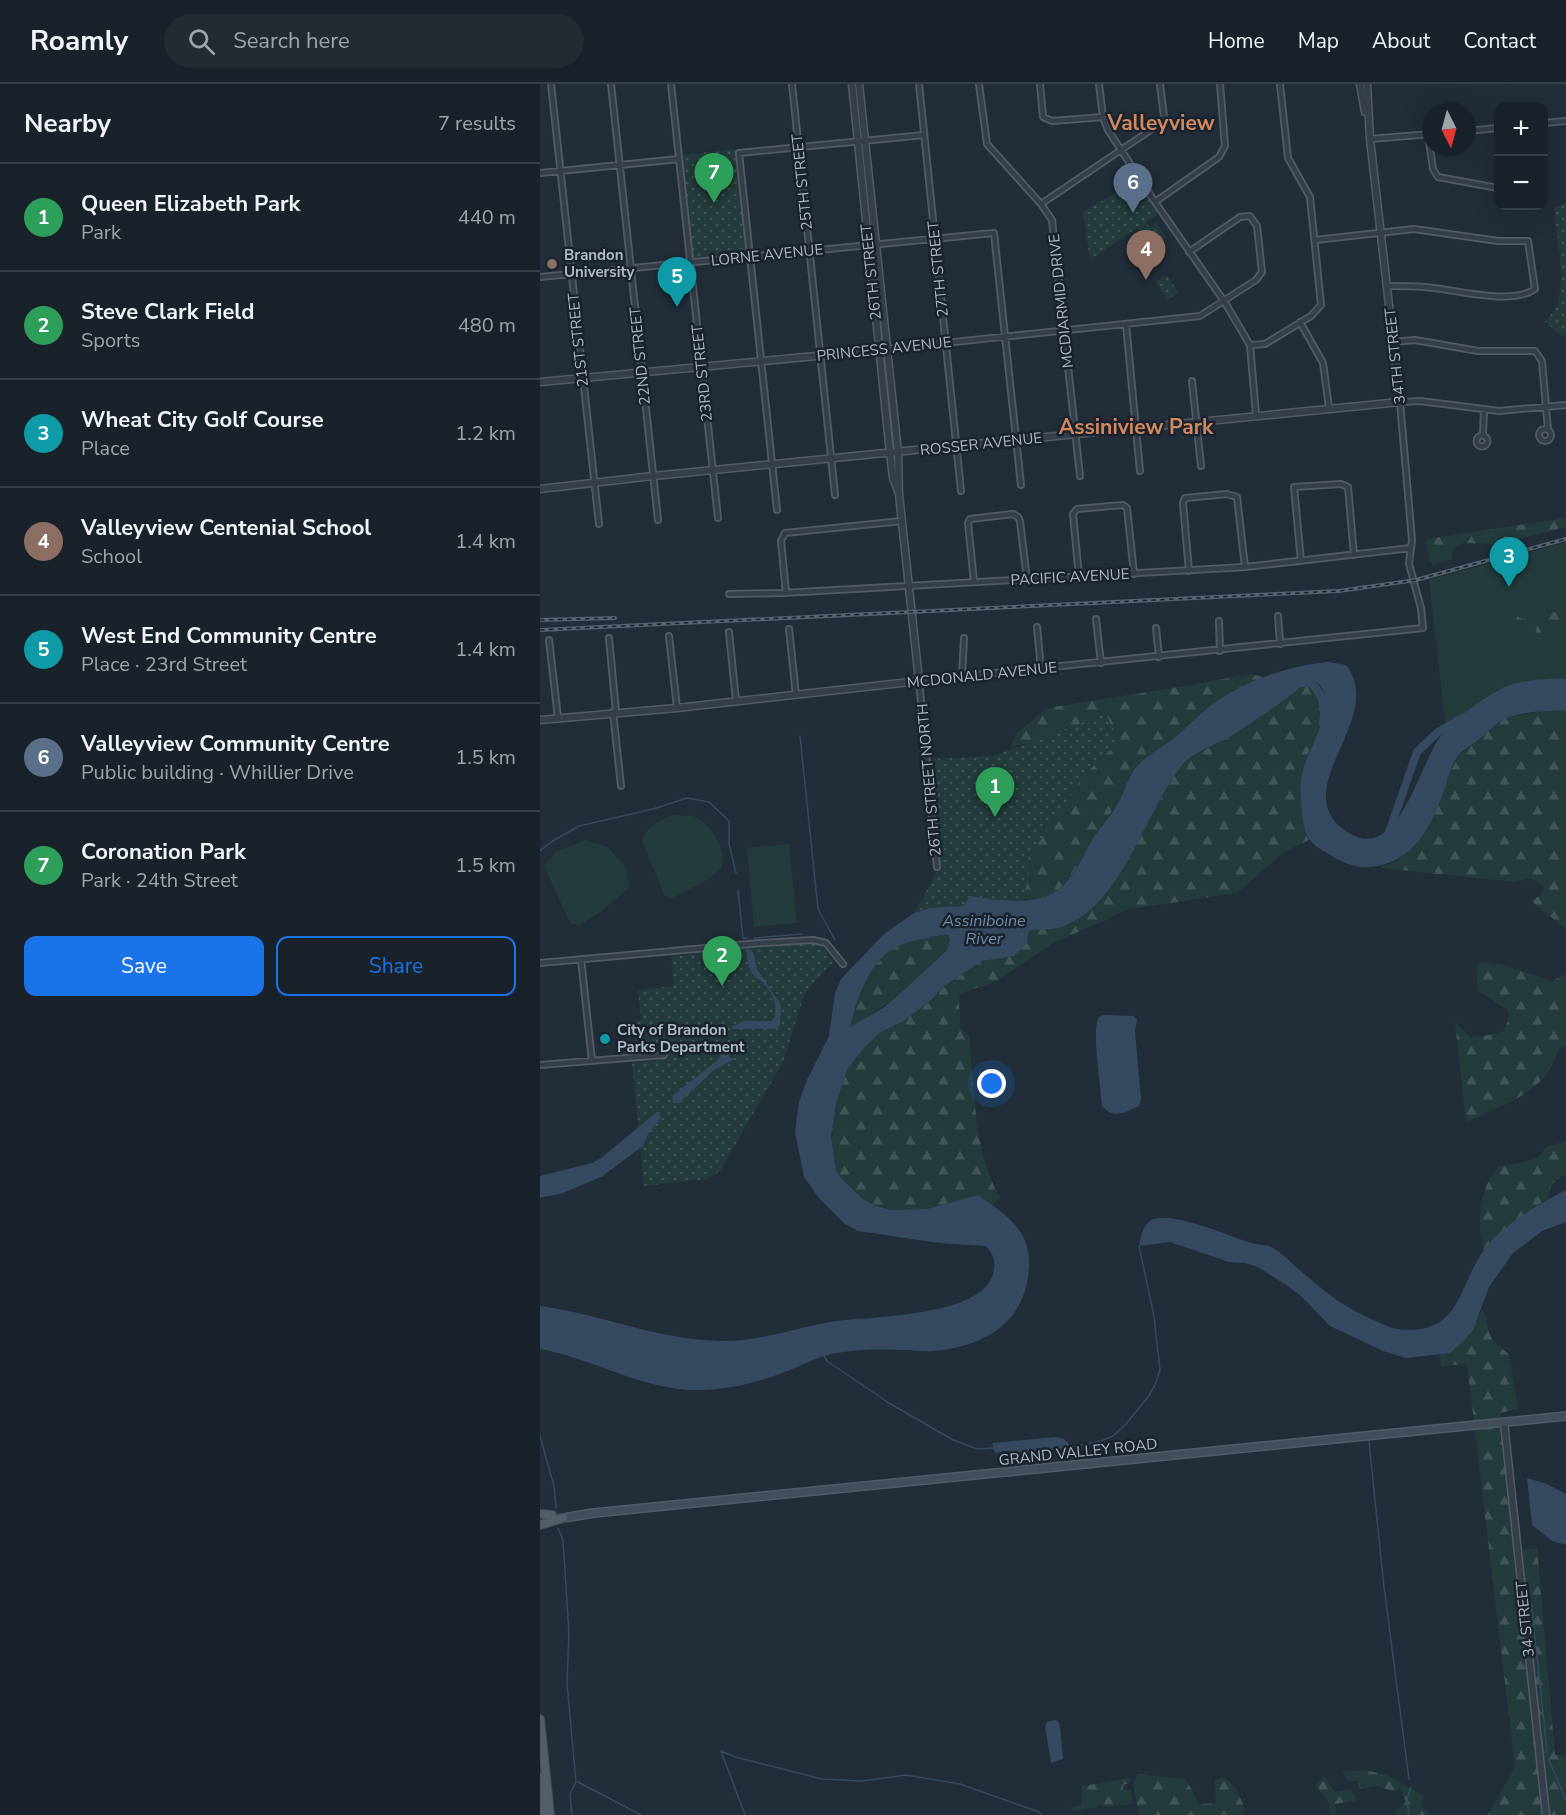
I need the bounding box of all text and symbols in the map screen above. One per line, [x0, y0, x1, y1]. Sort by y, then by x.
search box [164, 14, 584, 68]
text: Roamly [30, 22, 128, 60]
icon: search [185, 25, 218, 58]
text: Search here [233, 26, 350, 56]
text: Home [1208, 27, 1265, 55]
text: Map [1298, 27, 1339, 55]
text: About [1372, 27, 1430, 55]
text: Contact [1463, 27, 1536, 55]
north arrow [1422, 102, 1476, 156]
map controls [1494, 102, 1548, 210]
button: + [1494, 102, 1548, 156]
text: Nearby [24, 106, 111, 141]
district label: Valleyview [1106, 109, 1215, 137]
text: 7 results [438, 110, 516, 137]
street label: 25TH STREET [787, 133, 817, 231]
pin: 7 [694, 154, 734, 203]
button: − [1494, 156, 1548, 210]
pin: 6 [1114, 164, 1152, 213]
text: Queen Elizabeth Park [81, 189, 300, 219]
text: 1 [38, 204, 50, 231]
text: 440 m [458, 204, 516, 231]
text: Park [81, 219, 121, 246]
street label: 27TH STREET [923, 220, 953, 318]
street label: 26TH STREET [856, 223, 886, 321]
pin: 4 [1126, 230, 1166, 280]
street label: MCDIARMID DRIVE [1044, 233, 1078, 369]
street label: LORNE AVENUE [710, 239, 824, 271]
place label: Brandon University [564, 245, 634, 282]
marker: Brandon University [545, 257, 559, 271]
pin: 5 [658, 258, 696, 307]
street label: 21ST STREET [563, 292, 593, 388]
text: Steve Clark Field [81, 297, 254, 327]
street label: 22ND STREET [625, 306, 655, 406]
street label: 34TH STREET [1380, 307, 1410, 405]
text: 2 [38, 312, 50, 339]
text: 480 m [458, 312, 516, 339]
street label: 23RD STREET [687, 324, 717, 422]
text: Sports [81, 327, 140, 354]
street label: PRINCESS AVENUE [816, 332, 952, 366]
text: Wheat City Golf Course [81, 405, 324, 435]
district label: Assiniview Park [1059, 413, 1214, 441]
text: 3 [38, 420, 50, 447]
text: 1.2 km [455, 420, 516, 447]
street label: ROSSER AVENUE [919, 428, 1043, 460]
text: Place [81, 435, 130, 462]
text: Valleyview Centenial School [81, 513, 371, 543]
text: 4 [38, 528, 50, 555]
text: 1.4 km [455, 528, 516, 555]
pin: 3 [1490, 538, 1528, 587]
text: School [81, 543, 142, 570]
street label: PACIFIC AVENUE [1010, 564, 1130, 590]
text: West End Community Centre [81, 621, 377, 651]
text: 5 [38, 636, 50, 663]
text: 1.4 km [455, 636, 516, 663]
text: Place · 23rd Street [81, 651, 247, 678]
street label: MCDONALD AVENUE [906, 657, 1058, 693]
street label: 26TH STREET NORTH [912, 703, 946, 857]
text: Valleyview Community Centre [81, 729, 390, 759]
text: 6 [38, 744, 50, 771]
text: 1.5 km [455, 744, 516, 771]
text: Public building · Whillier Drive [81, 759, 354, 786]
pin: 1 [976, 768, 1014, 817]
text: Coronation Park [81, 837, 246, 867]
text: 7 [38, 852, 50, 879]
text: 1.5 km [455, 852, 516, 879]
text: Park · 24th Street [81, 867, 238, 894]
water label: Assiniboine River [941, 910, 1026, 950]
button: Save [24, 936, 264, 996]
button: Share [276, 936, 516, 996]
pin: 2 [702, 936, 741, 986]
place label: City of Brandon Parks Department [617, 1020, 745, 1057]
marker: City of Brandon Parks Department [598, 1032, 612, 1046]
your location [977, 1069, 1006, 1098]
street label: GRAND VALLEY ROAD [998, 1434, 1158, 1470]
street label: 34 STREET [1511, 1580, 1539, 1658]

